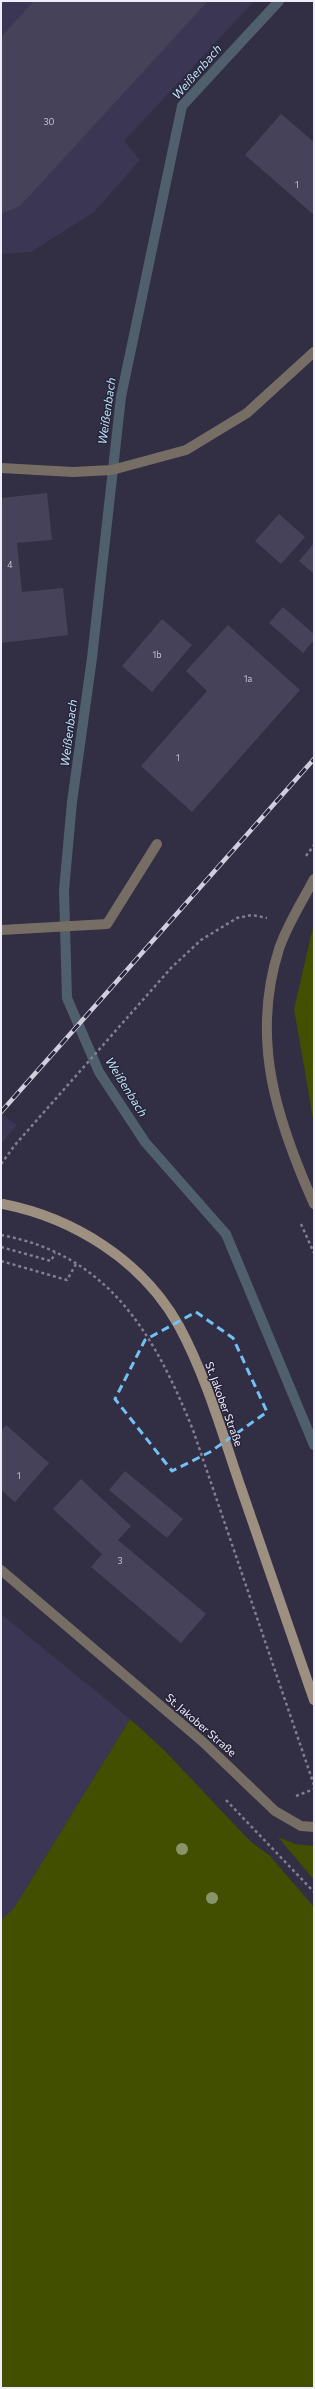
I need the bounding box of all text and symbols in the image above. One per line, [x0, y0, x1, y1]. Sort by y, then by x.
water label: Weißenbach [169, 41, 224, 101]
house number: 30 [43, 116, 55, 127]
house number: 1 [295, 179, 299, 190]
water label: Weißenbach [94, 376, 118, 445]
house number: 4 [7, 559, 13, 570]
house number: 1b [152, 649, 162, 660]
house number: 1a [244, 673, 253, 684]
water label: Weißenbach [57, 698, 79, 767]
house number: 1 [176, 752, 180, 763]
water label: Weißenbach [103, 1054, 151, 1119]
street label: St. Jakober Straße [202, 1360, 246, 1448]
house number: 1 [17, 1470, 21, 1481]
house number: 3 [117, 1555, 123, 1566]
street label: St. Jakober Straße [163, 1691, 239, 1760]

